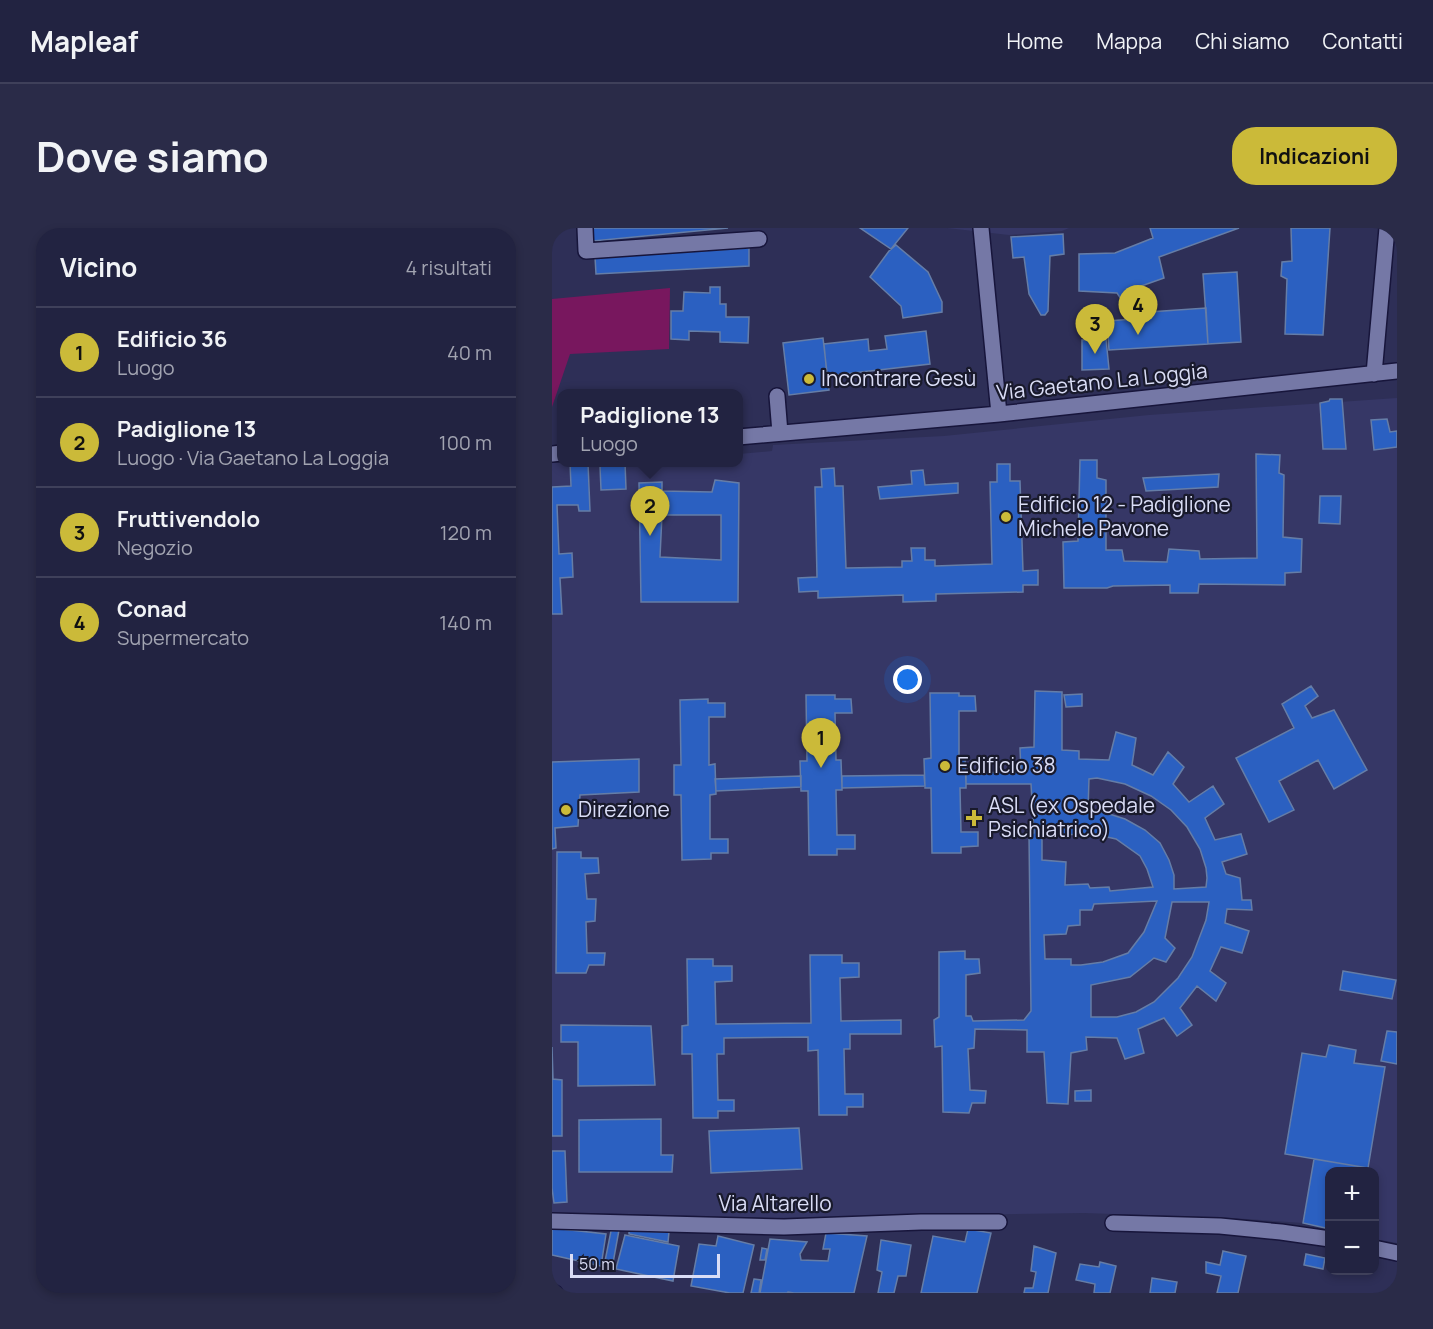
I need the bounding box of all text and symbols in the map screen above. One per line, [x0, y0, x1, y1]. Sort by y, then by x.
text: Mapleaf [30, 22, 138, 60]
text: Home [1006, 27, 1063, 55]
text: Mappa [1096, 27, 1162, 55]
text: Chi siamo [1195, 27, 1290, 55]
text: Contatti [1323, 27, 1403, 55]
text: Dove siamo [36, 127, 269, 185]
button: Indicazioni [1232, 127, 1397, 185]
text: Vicino [60, 249, 137, 285]
text: 4 risultati [405, 254, 492, 281]
pin: 4 [1118, 285, 1158, 335]
pin: 3 [1076, 304, 1114, 354]
text: Edificio 36 [117, 324, 227, 354]
text: 1 [75, 339, 84, 366]
text: 40 m [447, 339, 492, 366]
text: Luogo [117, 354, 175, 381]
street label: Via Gaetano La Loggia [995, 356, 1209, 406]
place label: Incontrare Gesù [821, 364, 976, 392]
marker: Incontrare Gesù [802, 372, 816, 386]
popup [557, 389, 743, 467]
text: Padiglione 13 [580, 400, 720, 430]
text: Padiglione 13 [117, 414, 256, 444]
text: 2 [74, 429, 85, 456]
text: 100 m [439, 429, 492, 456]
text: Luogo [580, 430, 638, 457]
text: Luogo · Via Gaetano La Loggia [117, 444, 389, 471]
pin: 2 [630, 486, 670, 536]
place label: Edificio 12 - Padiglione Michele Pavone [1018, 490, 1231, 542]
text: Fruttivendolo [117, 504, 260, 534]
marker: Edificio 12 - Padiglione Michele Pavone [999, 510, 1013, 524]
text: 3 [74, 519, 85, 546]
text: 120 m [440, 519, 492, 546]
text: Negozio [117, 534, 193, 561]
text: Conad [117, 594, 187, 624]
text: 4 [73, 609, 86, 636]
text: 140 m [439, 609, 492, 636]
text: Supermercato [117, 624, 249, 651]
your location [893, 665, 922, 694]
pin: 1 [802, 718, 840, 768]
place label: Edificio 38 [957, 751, 1056, 779]
marker: Edificio 38 [938, 759, 952, 773]
place label: ASL (ex Ospedale Psichiatrico) [988, 791, 1155, 843]
place label: Direzione [578, 795, 670, 823]
marker: Direzione [559, 803, 573, 817]
marker: ASL (ex Ospedale Psichiatrico) [965, 809, 983, 827]
map controls [1325, 1167, 1379, 1275]
button: + [1325, 1167, 1379, 1221]
street label: Via Altarello [718, 1189, 832, 1217]
button: − [1325, 1221, 1379, 1275]
scale bar [570, 1251, 720, 1278]
text: 50 m [579, 1253, 615, 1275]

